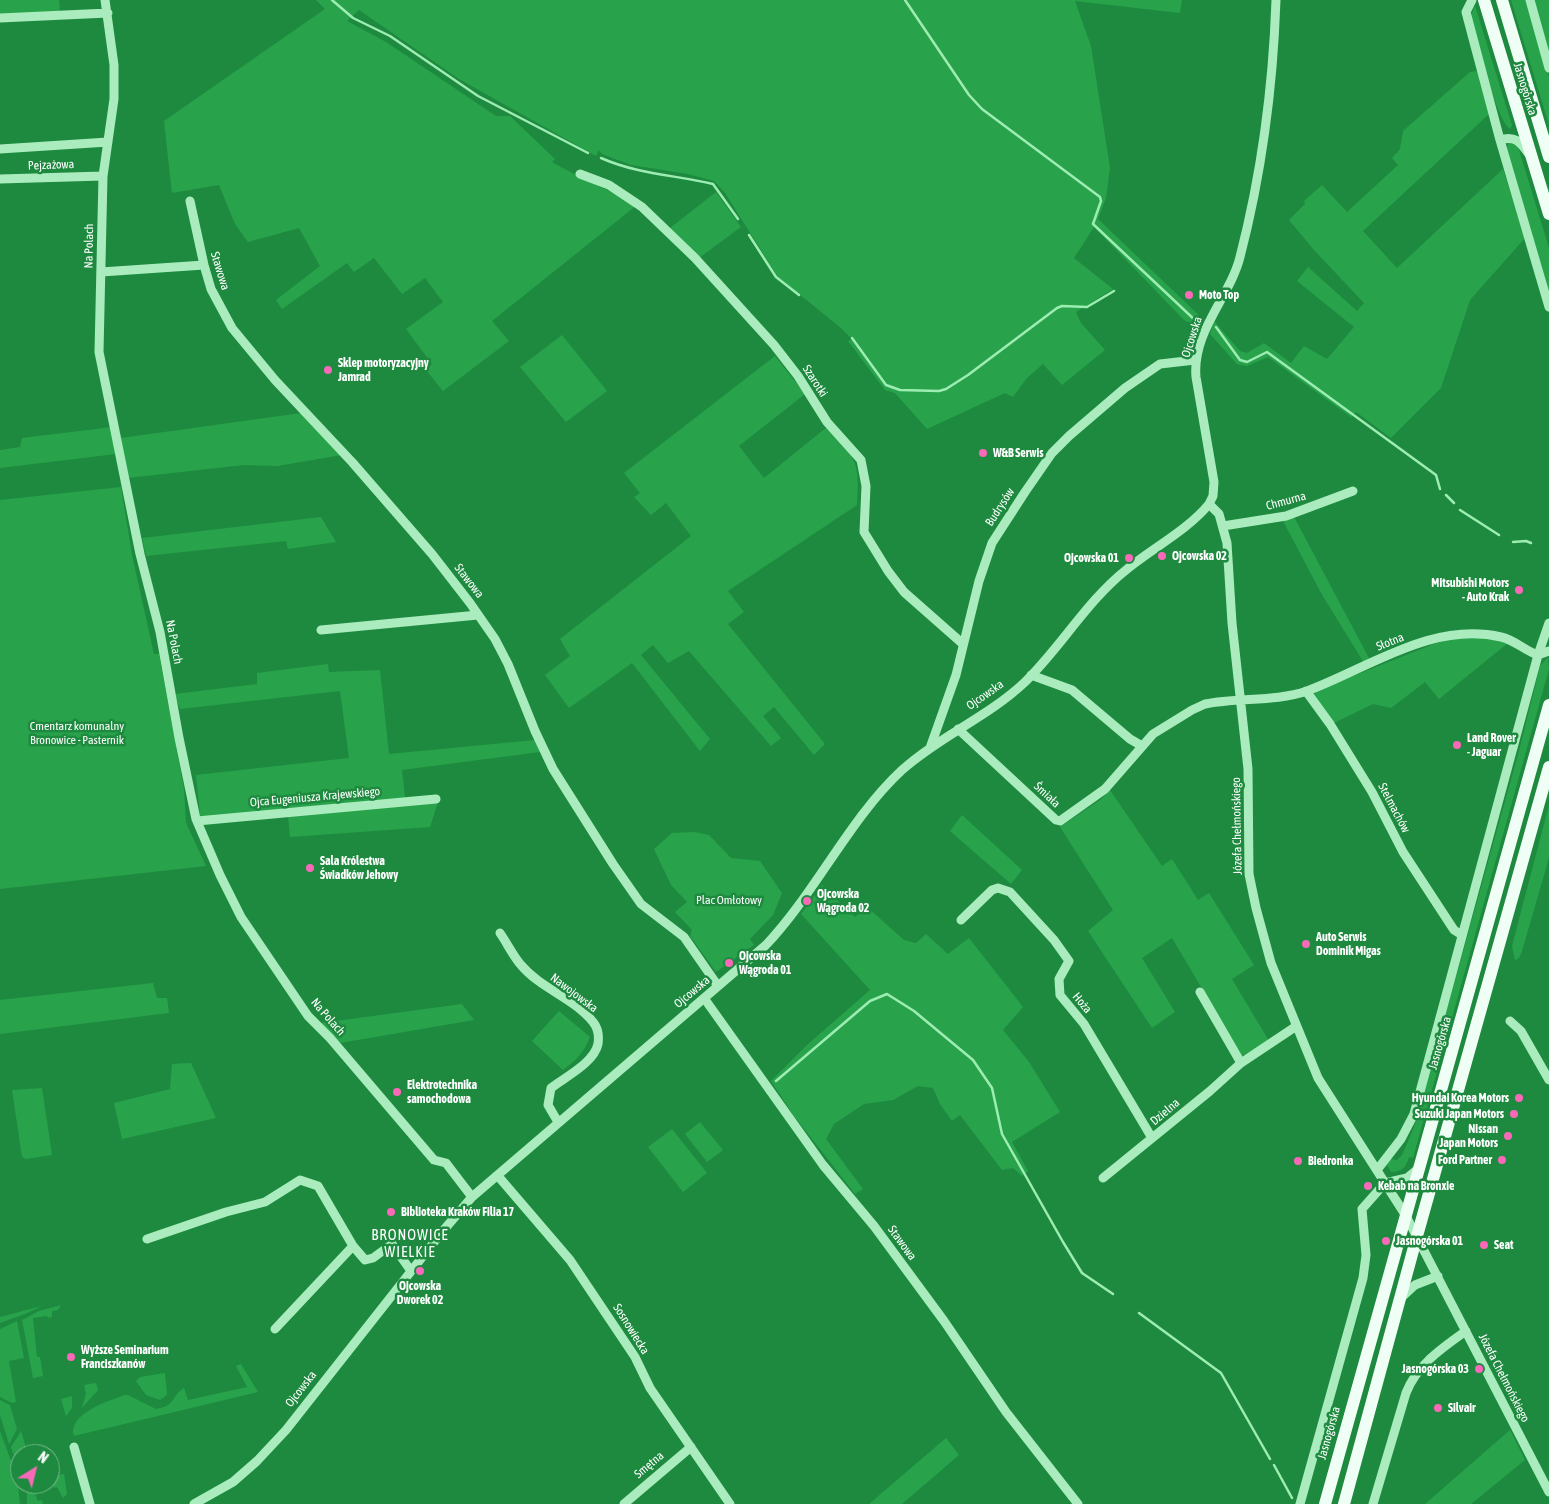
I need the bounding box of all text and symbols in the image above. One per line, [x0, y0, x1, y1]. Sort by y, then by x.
street label: Jasnogórska [1510, 61, 1540, 117]
street label: Pejzażowa [28, 157, 74, 173]
street label: Na Polach [81, 224, 97, 268]
street label: Stawowa [207, 250, 233, 292]
place label: Moto Top [1199, 288, 1239, 302]
marker: Moto Top [1183, 289, 1195, 301]
street label: Ojcowska [1179, 315, 1205, 359]
place label: Sklep motoryzacyjny Jamrad [338, 356, 429, 384]
street label: Szarotki [799, 362, 831, 400]
marker: Sklep motoryzacyjny Jamrad [322, 364, 334, 376]
place label: W&B Serwis [993, 446, 1043, 460]
marker: W&B Serwis [977, 447, 989, 459]
street label: Budrysów [982, 485, 1018, 529]
street label: Chmurna [1265, 489, 1307, 513]
place label: Ojcowska 02 [1172, 549, 1227, 563]
marker: Ojcowska 02 [1156, 550, 1168, 562]
place label: Ojcowska 01 [1064, 551, 1119, 565]
marker: Ojcowska 01 [1123, 552, 1135, 564]
street label: Stawowa [451, 561, 487, 601]
place label: Mitsubishi Motors - Auto Krak [1431, 576, 1509, 604]
marker: Mitsubishi Motors - Auto Krak [1513, 584, 1525, 596]
street label: Na Polach [163, 619, 185, 665]
street label: Słotna [1374, 630, 1406, 654]
street label: Ojcowska [964, 677, 1006, 713]
park label: Cmentarz komunalny Bronowice - Pasternik [30, 719, 124, 747]
place label: Land Rover - Jaguar [1467, 731, 1516, 759]
marker: Land Rover - Jaguar [1451, 739, 1463, 751]
street label: Józefa Chełmońskiego [1229, 777, 1245, 875]
street label: Śmiała [1031, 779, 1063, 811]
street label: Stelmachów [1375, 781, 1413, 835]
street label: Ojca Eugeniusza Krajewskiego [249, 784, 381, 810]
place label: Sala Królestwa Świadków Jehowy [320, 854, 398, 882]
marker: Sala Królestwa Świadków Jehowy [304, 862, 316, 874]
place label: Ojcowska Wągroda 02 [817, 887, 869, 915]
park label: Plac Omłotowy [696, 893, 762, 907]
marker: Ojcowska Wągroda 02 [801, 895, 813, 907]
place label: Auto Serwis Dominik Migas [1316, 930, 1381, 958]
marker: Auto Serwis Dominik Migas [1300, 938, 1312, 950]
place label: Ojcowska Wągroda 01 [739, 949, 791, 977]
marker: Ojcowska Wągroda 01 [723, 957, 735, 969]
street label: Nawojowska [547, 970, 601, 1016]
street label: Ojcowska [671, 973, 713, 1011]
street label: Hoża [1069, 990, 1095, 1016]
street label: Na Polach [308, 995, 348, 1039]
street label: Jasnogórska [1426, 1015, 1454, 1071]
place label: Elektrotechnika samochodowa [407, 1078, 477, 1106]
marker: Elektrotechnika samochodowa [391, 1086, 403, 1098]
place label: Hyundai Korea Motors [1412, 1091, 1509, 1105]
marker: Hyundai Korea Motors [1513, 1092, 1525, 1104]
street label: Dzielna [1147, 1096, 1183, 1128]
place label: Suzuki Japan Motors [1415, 1107, 1504, 1121]
marker: Suzuki Japan Motors [1508, 1108, 1520, 1120]
place label: Nissan Japan Motors [1439, 1122, 1498, 1150]
marker: Nissan Japan Motors [1502, 1130, 1514, 1142]
place label: Ford Partner [1438, 1153, 1492, 1167]
place label: Biedronka [1308, 1154, 1353, 1168]
marker: Ford Partner [1496, 1154, 1508, 1166]
marker: Biedronka [1292, 1155, 1304, 1167]
place label: Kebab na Bronxie [1378, 1179, 1454, 1193]
marker: Kebab na Bronxie [1362, 1180, 1374, 1192]
place label: Biblioteka Kraków Filia 17 [401, 1205, 514, 1219]
marker: Biblioteka Kraków Filia 17 [385, 1206, 397, 1218]
street label: Stawowa [885, 1223, 919, 1263]
district label: BRONOWICE WIELKIE [370, 1226, 450, 1261]
place label: Jasnogórska 01 [1396, 1234, 1463, 1248]
marker: Jasnogórska 01 [1380, 1235, 1392, 1247]
place label: Seat [1494, 1238, 1514, 1252]
marker: Seat [1478, 1239, 1490, 1251]
marker: Ojcowska Dworek 02 [414, 1265, 426, 1277]
place label: Ojcowska Dworek 02 [397, 1279, 443, 1307]
street label: Sosnowiecka [610, 1301, 652, 1357]
street label: Józefa Chełmońskiego [1475, 1331, 1533, 1425]
place label: Wyższe Seminarium Franciszkanów [81, 1343, 169, 1371]
marker: Wyższe Seminarium Franciszkanów [65, 1351, 77, 1363]
place label: Jasnogórska 03 [1402, 1362, 1469, 1376]
marker: Jasnogórska 03 [1473, 1363, 1485, 1375]
street label: Ojcowska [282, 1368, 320, 1410]
place label: Silvair [1448, 1401, 1476, 1415]
marker: Silvair [1432, 1402, 1444, 1414]
street label: Jasnogórska [1315, 1405, 1343, 1461]
north arrow [10, 1444, 60, 1494]
text: N [35, 1449, 51, 1467]
street label: Smętna [631, 1449, 667, 1481]

